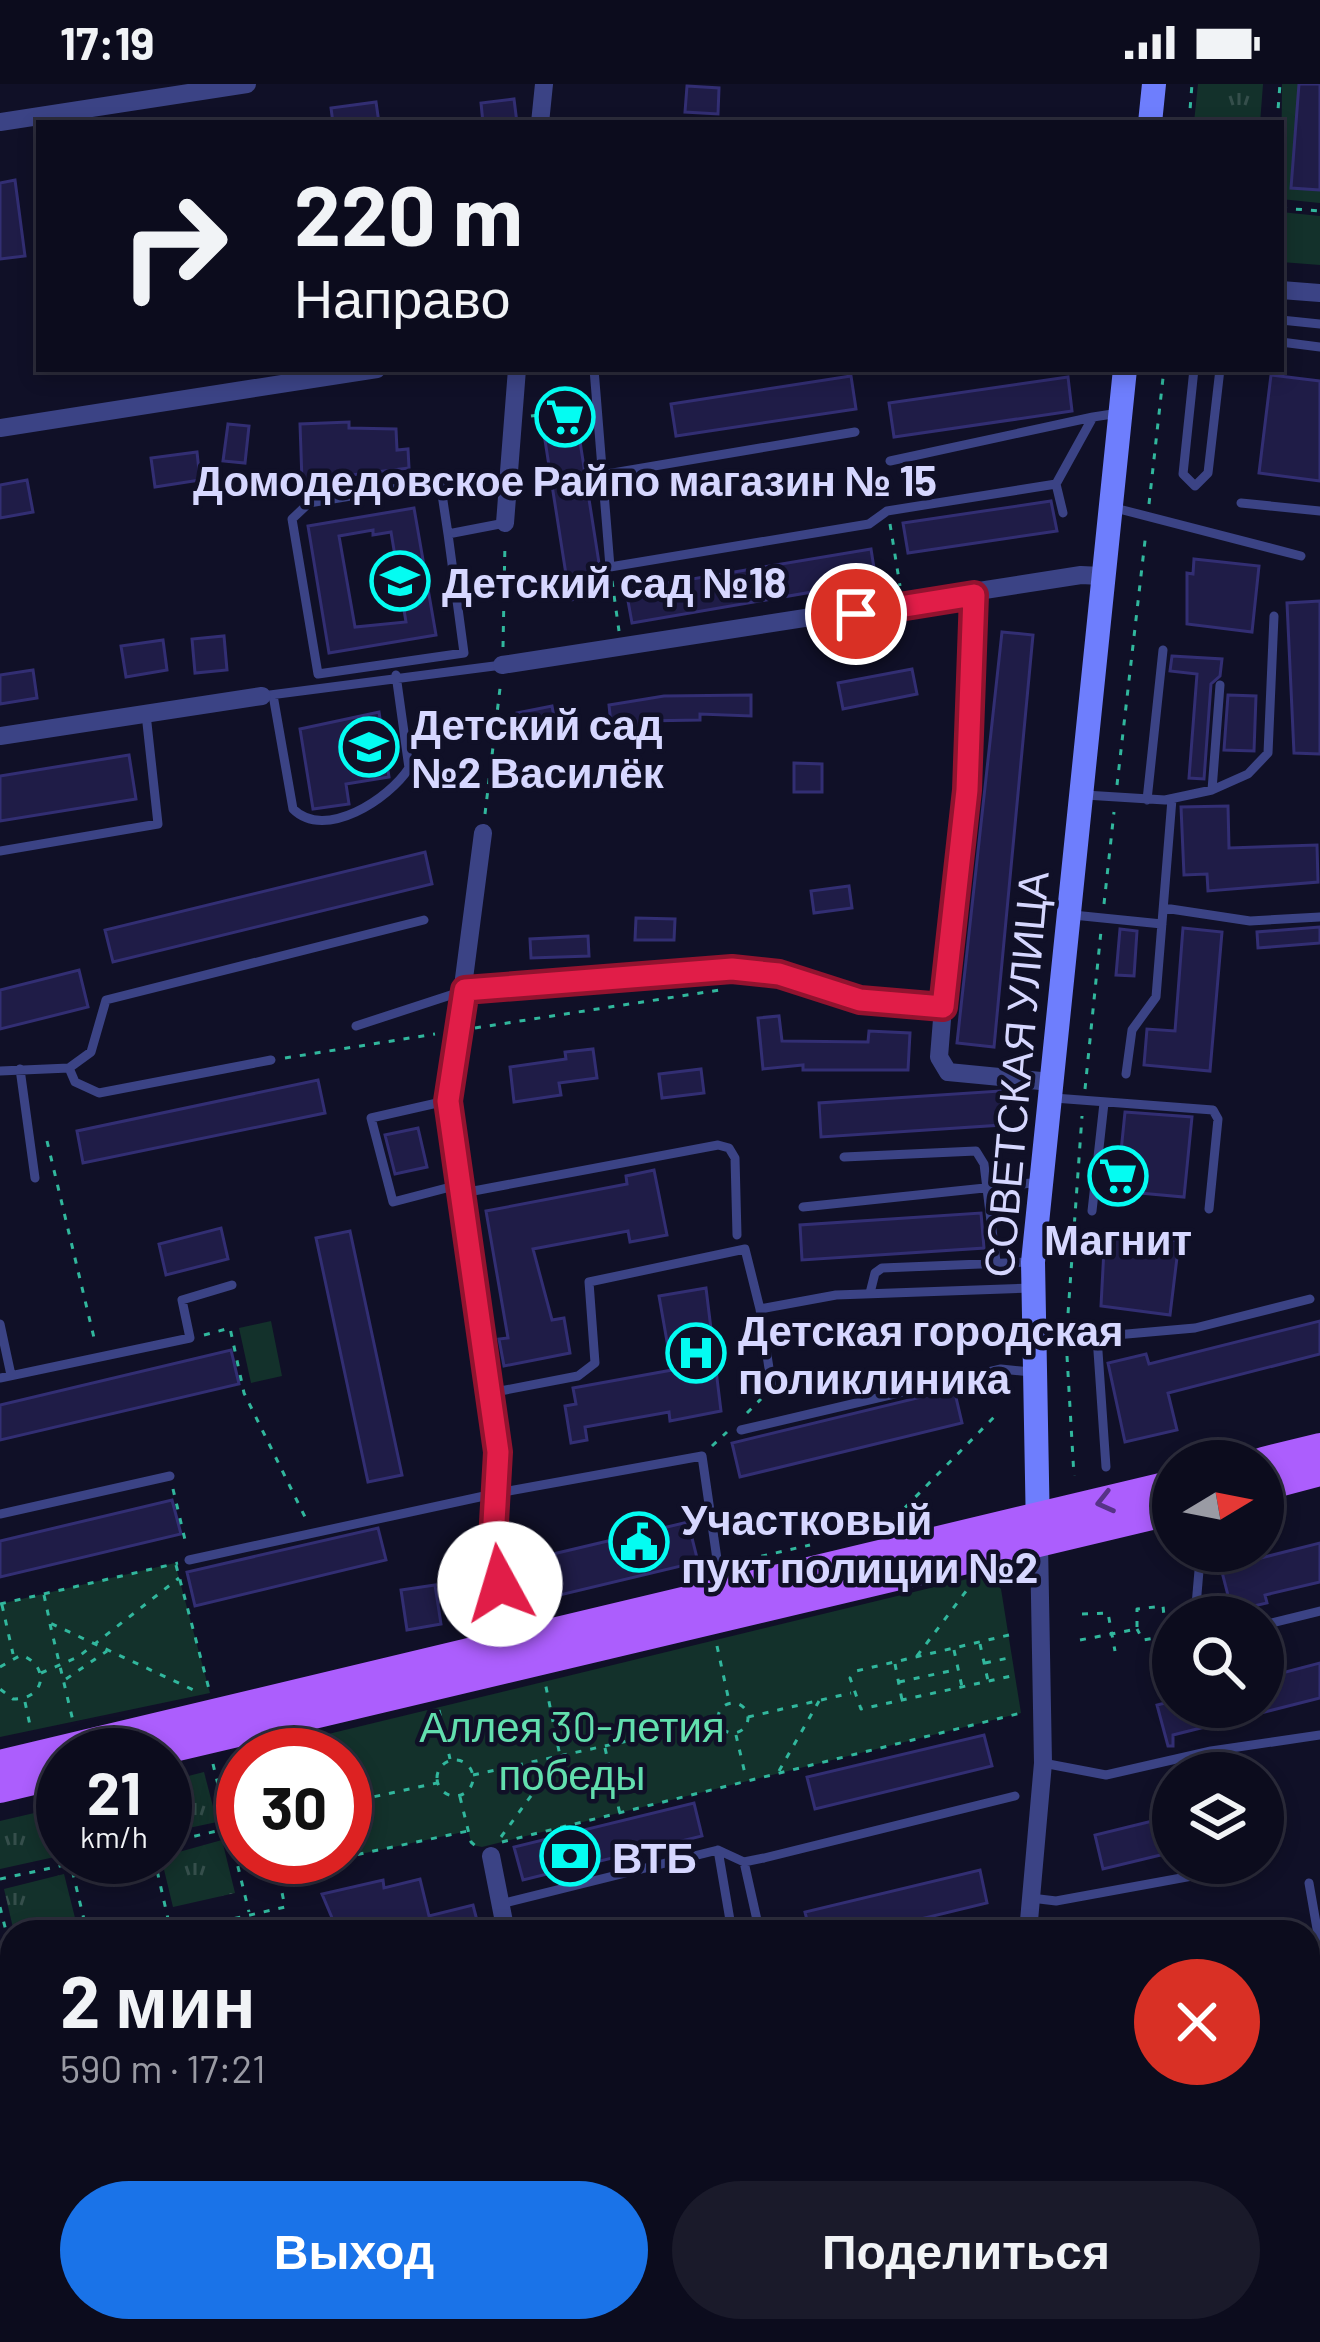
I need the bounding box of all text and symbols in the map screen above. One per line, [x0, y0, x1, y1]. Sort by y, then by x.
text: 17:19 [60, 15, 154, 69]
text: 220 m [294, 162, 523, 263]
icon: right [96, 168, 252, 324]
text: Направо [294, 264, 510, 329]
supermarket icon: Домодедовское Райпо магазин № 15 [534, 386, 596, 448]
place label: Домодедовское Райпо магазин № 15 [193, 454, 937, 505]
school or university icon: Детский сад №18 [369, 550, 431, 612]
place label: Детский сад №18 [442, 556, 786, 607]
pin [805, 563, 907, 665]
icon: arrive [823, 581, 889, 647]
place label: Детский сад №2 Василёк [411, 698, 665, 796]
school or university icon: Детский сад №2 Василёк [338, 716, 400, 778]
street label: СОВЕТСКАЯ УЛИЦА [971, 869, 1058, 1279]
supermarket icon: Магнит [1087, 1145, 1149, 1207]
place label: Магнит [1044, 1213, 1192, 1263]
place label: Детская городская поликлиника [738, 1304, 1124, 1402]
hospital icon: Детская городская поликлиника [665, 1322, 727, 1384]
north arrow [1152, 1440, 1284, 1572]
map controls [1152, 1440, 1284, 1884]
one-way arrow [1096, 1488, 1116, 1513]
place label: Участковый пукт полиции №2 [681, 1493, 1038, 1592]
public building icon: Участковый пукт полиции №2 [608, 1511, 670, 1573]
position arrow [437, 1521, 563, 1647]
button: search [1152, 1596, 1284, 1728]
park label: Аллея 30-летия победы [419, 1700, 725, 1799]
speed limit sign: 30 [216, 1728, 372, 1884]
button: layers [1152, 1752, 1284, 1884]
text: 21 [87, 1755, 141, 1827]
text: km/h [80, 1818, 148, 1854]
bank icon: ВТБ [539, 1825, 601, 1887]
place label: ВТБ [612, 1831, 697, 1881]
text: 2 мин [60, 1956, 256, 2042]
button: close [1134, 1959, 1260, 2085]
text: 590 m · 17:21 [60, 2044, 266, 2091]
button: Выход [60, 2181, 648, 2319]
button: Поделиться [672, 2181, 1260, 2319]

